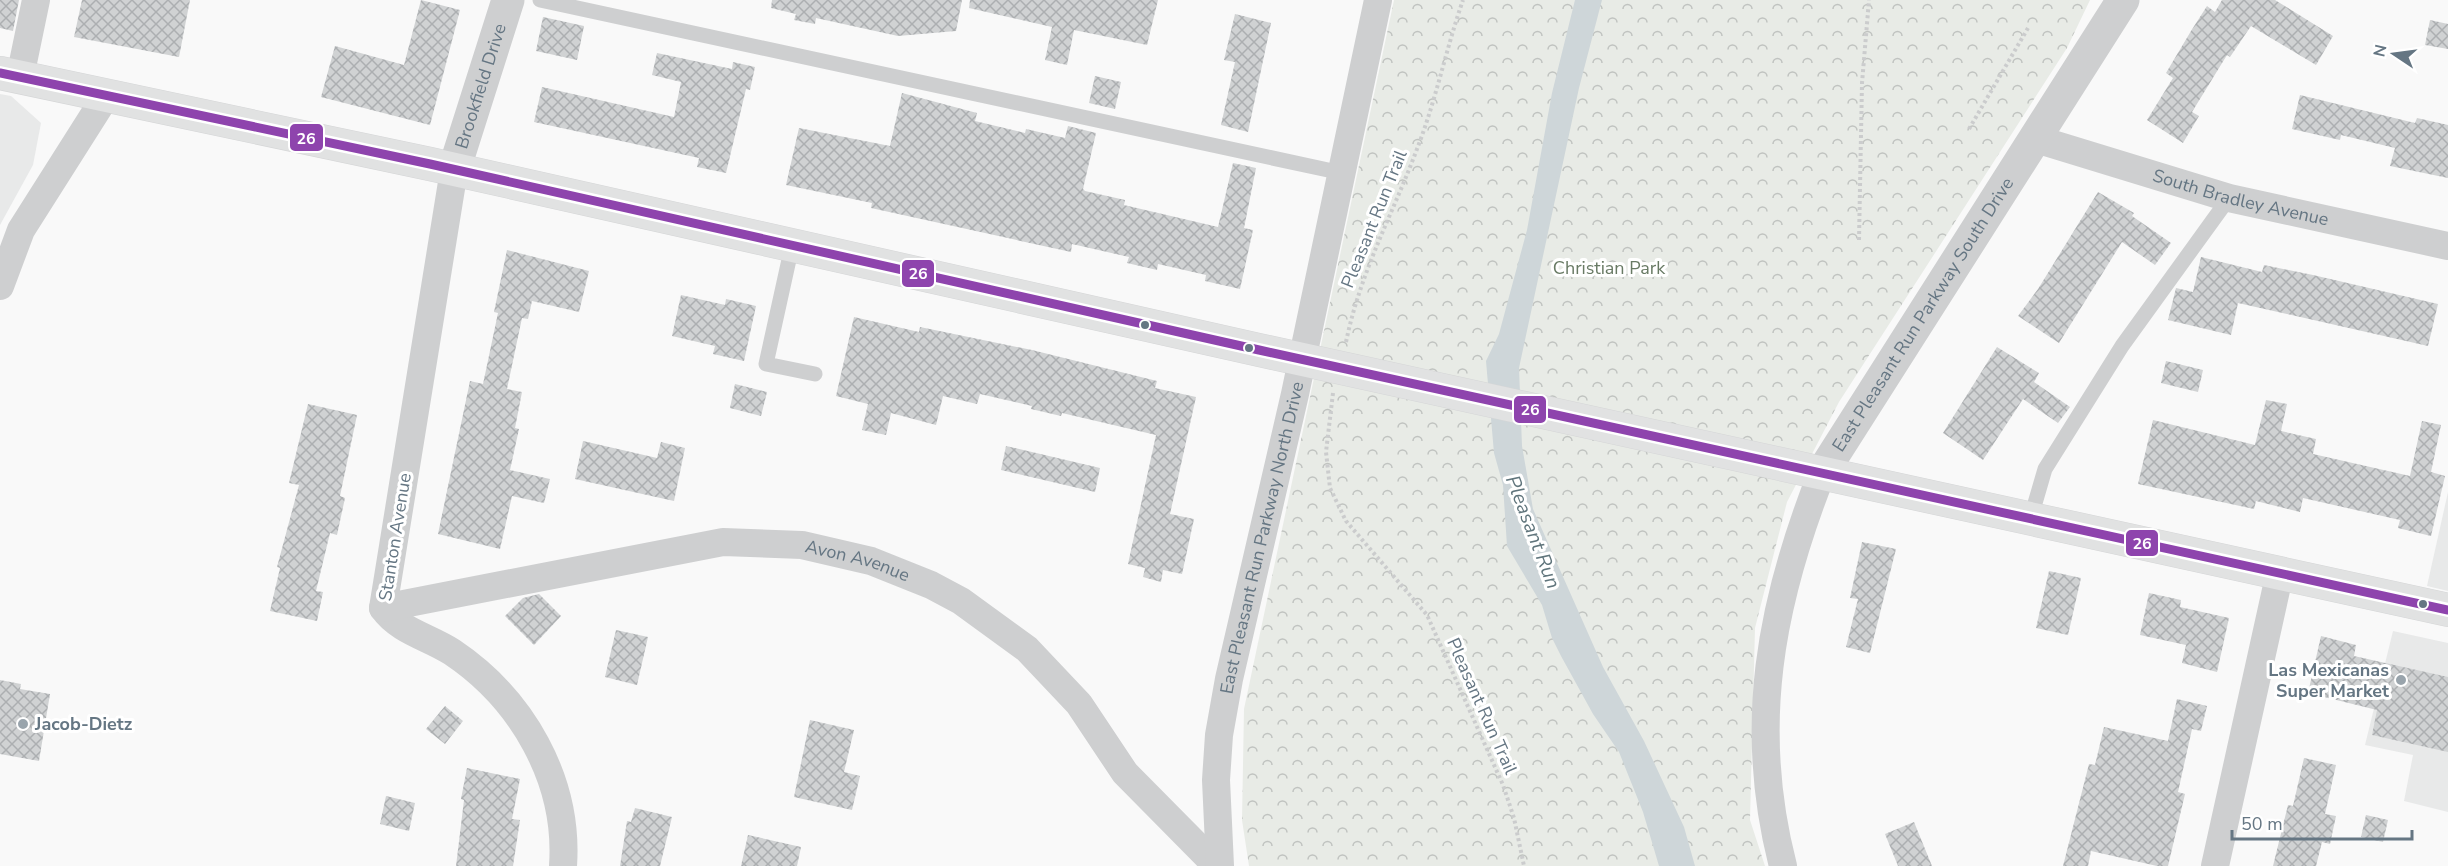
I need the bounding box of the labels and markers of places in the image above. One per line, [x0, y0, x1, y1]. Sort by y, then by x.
unlabelled marker [1139, 319, 1151, 331]
unlabelled marker [1243, 342, 1255, 354]
unlabelled marker [2417, 598, 2429, 610]
place label: Las Mexicanas Super Market [2268, 658, 2389, 703]
marker: Las Mexicanas Super Market [2394, 673, 2408, 687]
place label: Jacob-Dietz [34, 712, 133, 736]
marker: Jacob-Dietz [16, 717, 30, 731]

